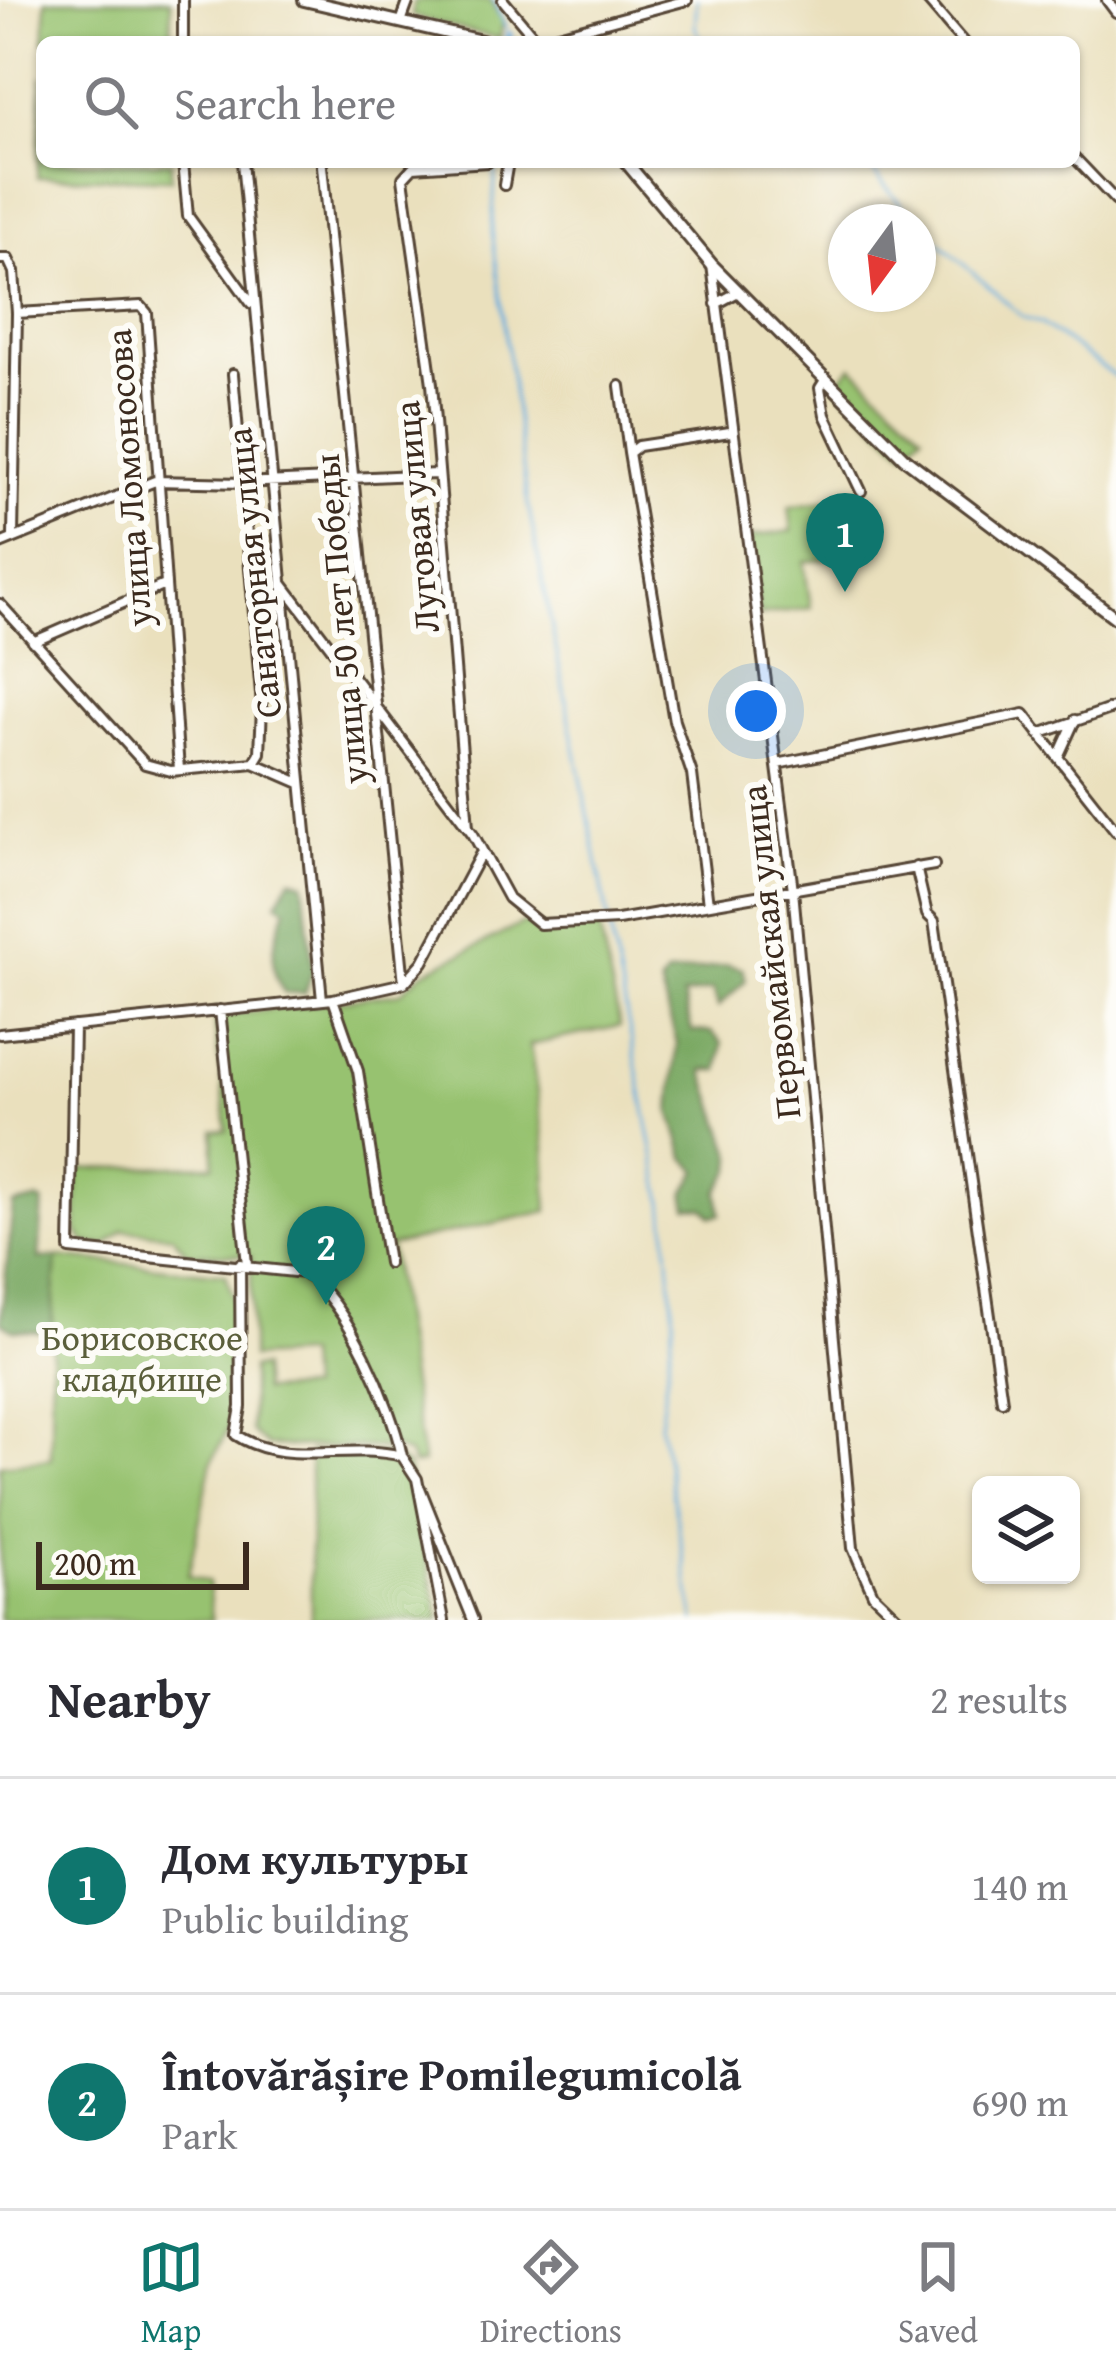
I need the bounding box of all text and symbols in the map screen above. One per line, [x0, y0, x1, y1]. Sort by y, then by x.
search box [36, 36, 1080, 168]
icon: search [78, 69, 144, 135]
text: Search here [174, 70, 396, 135]
north arrow [828, 204, 936, 312]
street label: улица Ломоносова [91, 327, 164, 630]
street label: Луговая улица [379, 399, 452, 635]
street label: Санаторная улица [211, 425, 294, 721]
street label: улица 50 лет Победы [299, 452, 380, 787]
pin: 1 [806, 493, 884, 592]
your location [726, 681, 786, 741]
street label: Первомайская улица [726, 783, 813, 1121]
pin: 2 [287, 1206, 365, 1305]
park label: Борисовское кладбище [41, 1310, 243, 1404]
map controls [972, 1476, 1080, 1584]
button: layers [972, 1476, 1080, 1584]
scale bar [36, 1536, 249, 1589]
text: 200 m [54, 1539, 136, 1587]
text: Nearby [48, 1661, 211, 1736]
text: 2 results [930, 1670, 1068, 1727]
text: Дом культуры [162, 1825, 468, 1890]
text: 1 [77, 1857, 97, 1914]
text: 140 m [971, 1857, 1068, 1914]
text: Public building [162, 1890, 408, 1947]
text: Întovărășire Pomilegumicolă [162, 2041, 742, 2106]
text: 2 [77, 2073, 97, 2130]
text: 690 m [971, 2073, 1068, 2130]
text: Park [162, 2106, 237, 2163]
tab: Map [138, 2234, 204, 2354]
tab: Directions [480, 2234, 622, 2354]
tab: Saved [898, 2234, 978, 2354]

